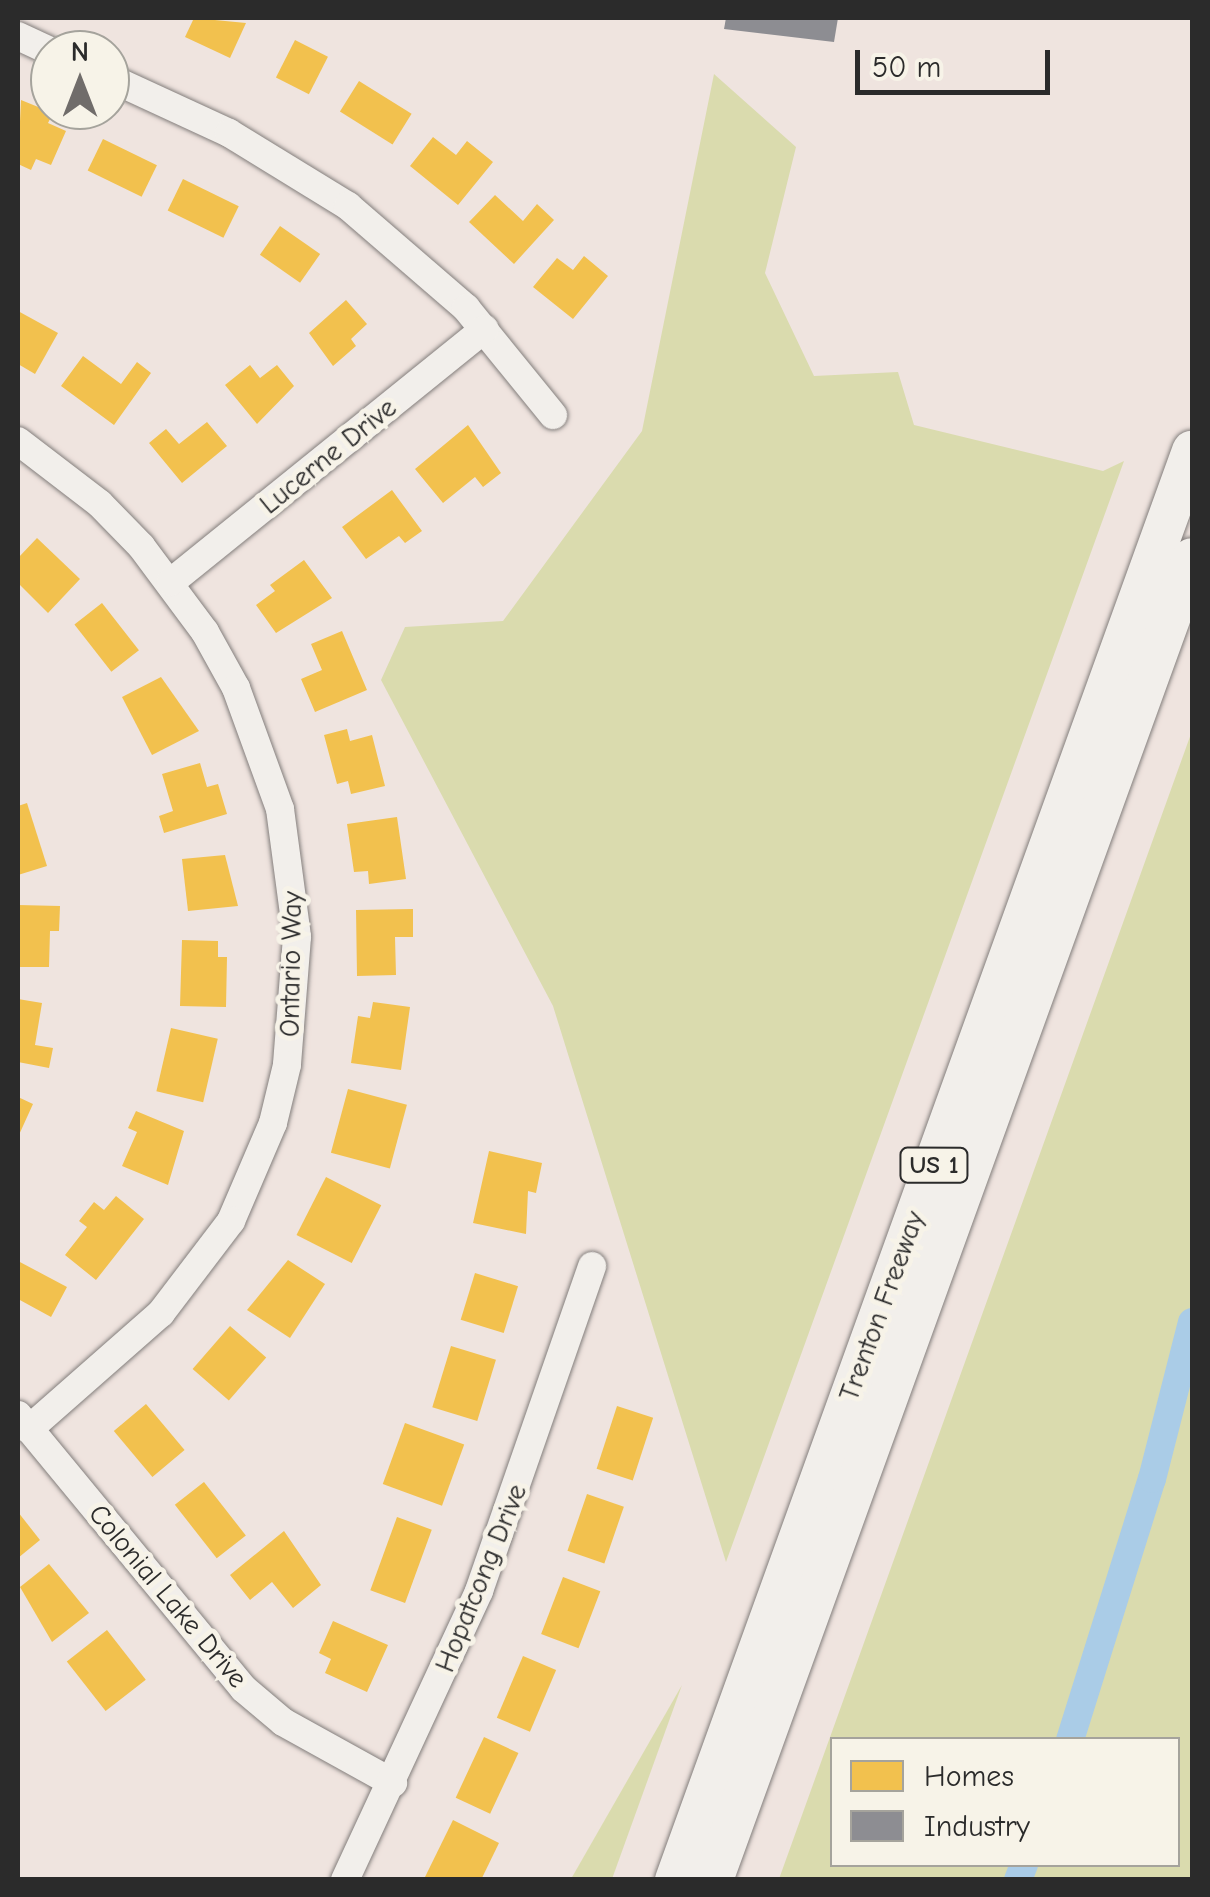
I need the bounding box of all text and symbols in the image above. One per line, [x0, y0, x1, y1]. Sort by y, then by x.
north arrow [30, 30, 130, 130]
scale bar [860, 30, 1055, 92]
text: N [71, 36, 89, 68]
text: 50 m [872, 50, 941, 85]
street label: Lucerne Drive [253, 391, 403, 521]
street label: Ontario Way [273, 891, 309, 1037]
road number: US 1 [899, 1145, 969, 1185]
street label: Trenton Freeway [832, 1206, 932, 1406]
street label: Hopatcong Drive [428, 1479, 534, 1677]
street label: Colonial Lake Drive [81, 1497, 255, 1695]
legend [830, 1737, 1180, 1867]
text: Homes [924, 1759, 1014, 1794]
text: Industry [924, 1809, 1030, 1844]

